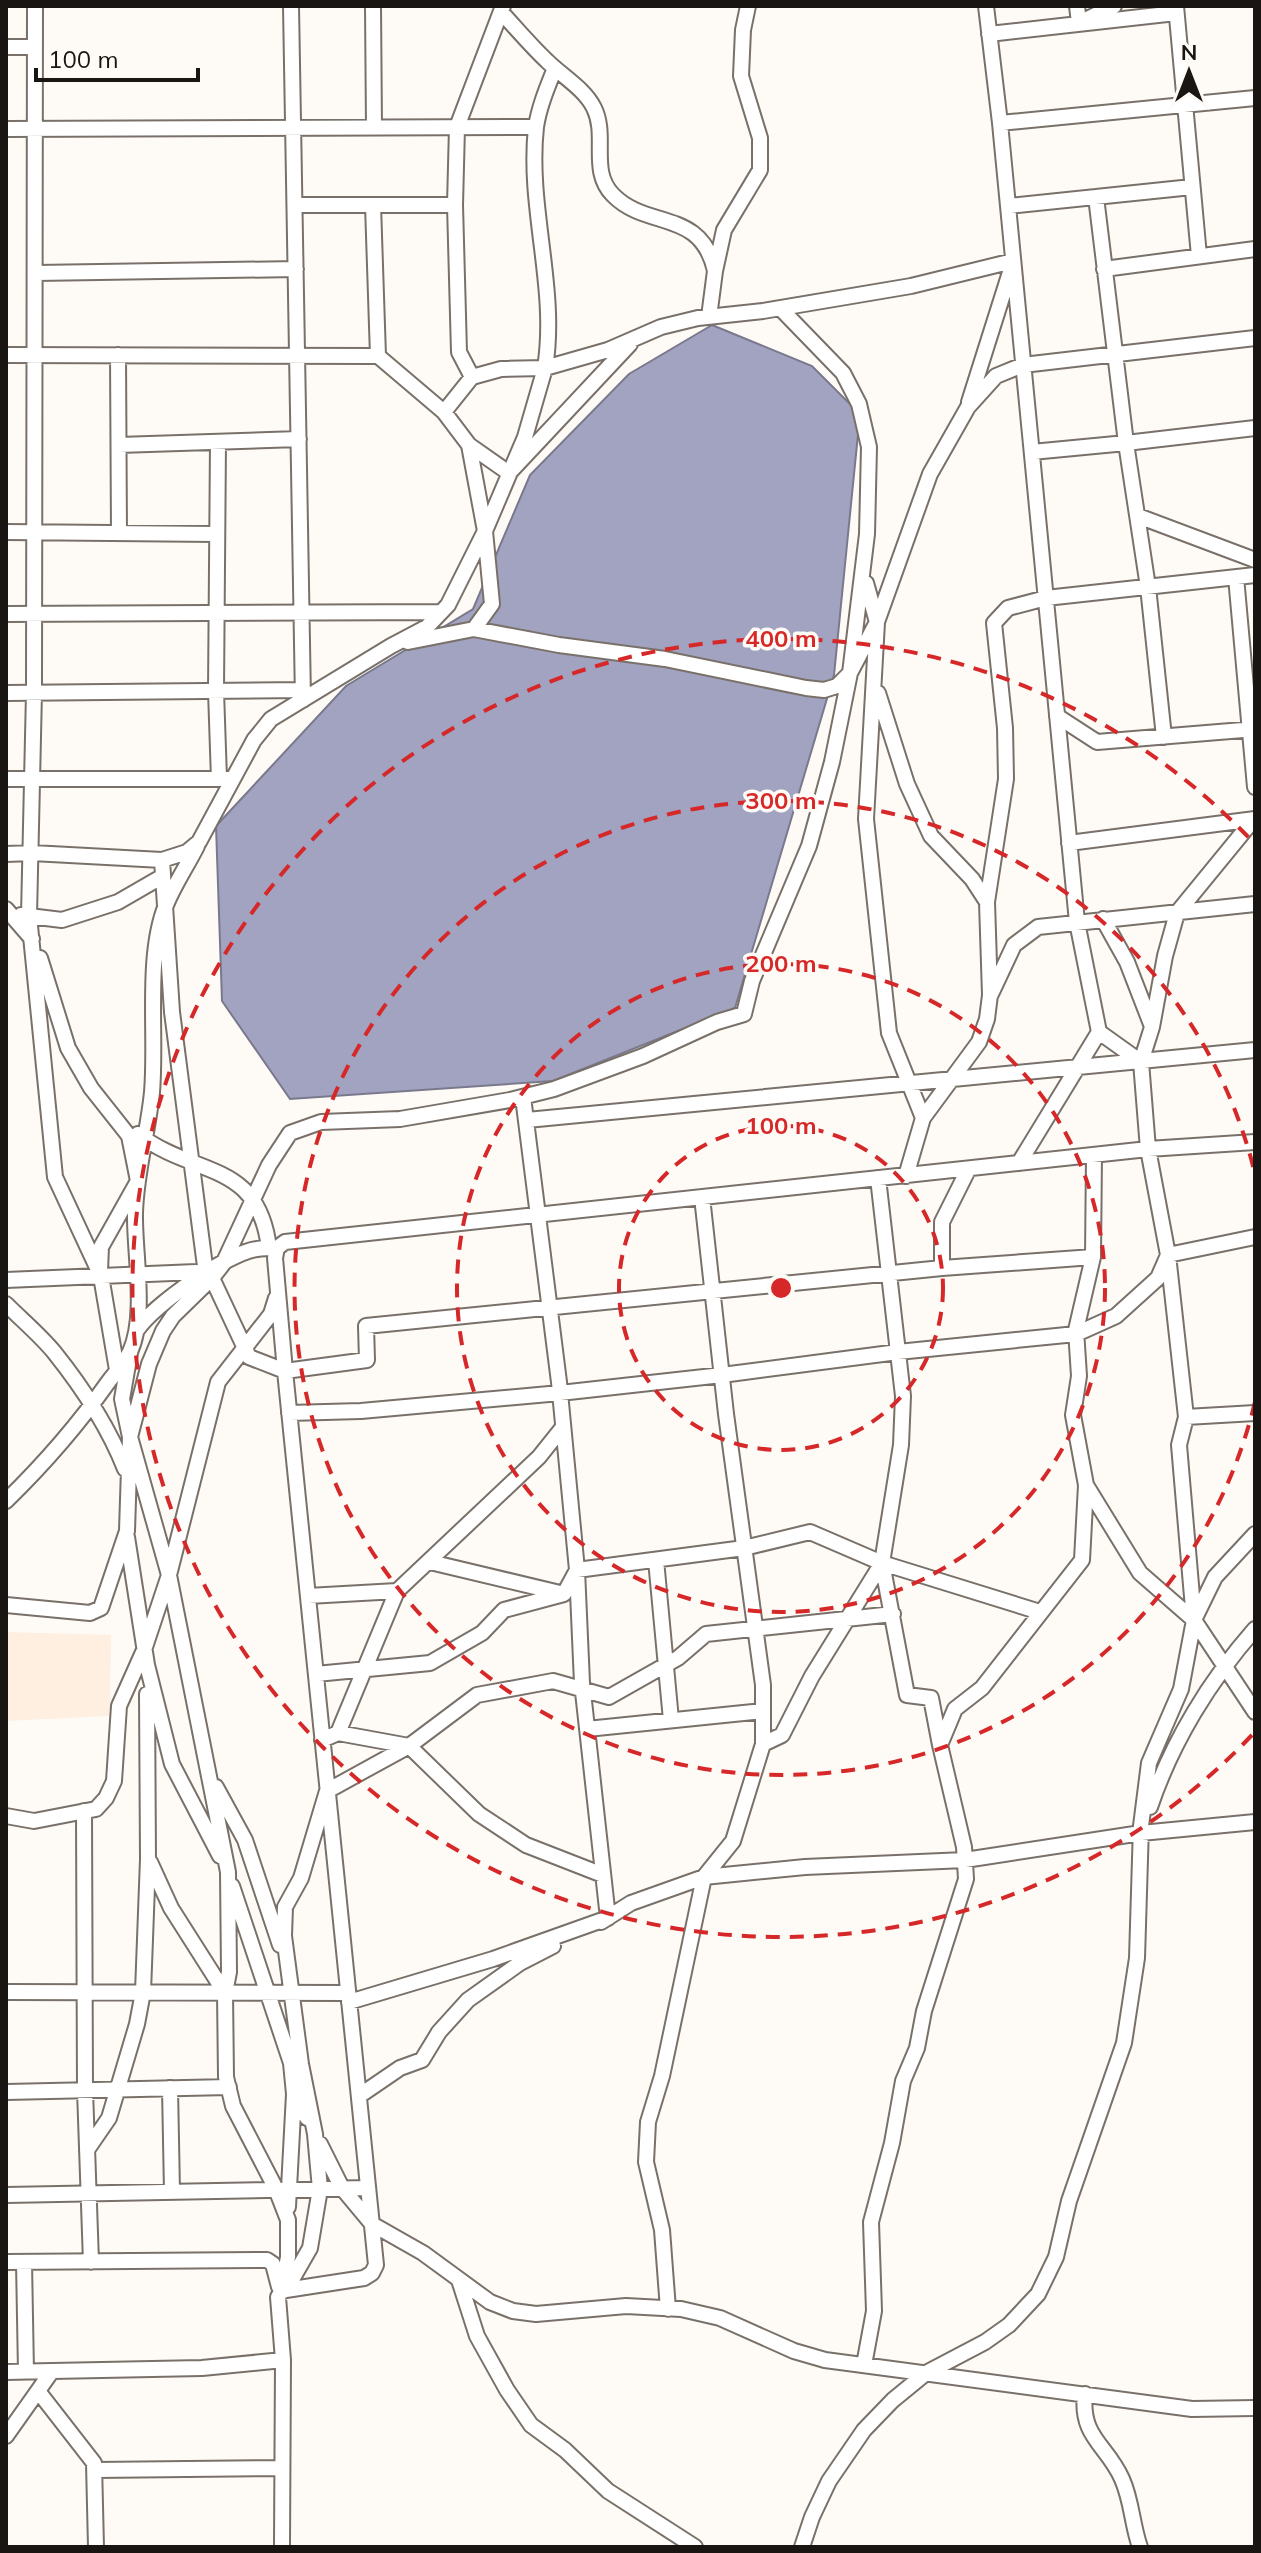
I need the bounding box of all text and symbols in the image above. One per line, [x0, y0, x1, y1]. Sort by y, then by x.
scale bar [36, 32, 198, 82]
north arrow [1149, 32, 1229, 112]
text: N [1181, 38, 1197, 66]
text: 100 m [48, 44, 119, 74]
text: 400 m [745, 623, 817, 653]
text: 300 m [745, 785, 817, 815]
text: 200 m [745, 948, 817, 978]
text: 100 m [745, 1110, 817, 1140]
centre of rings [767, 1274, 795, 1302]

